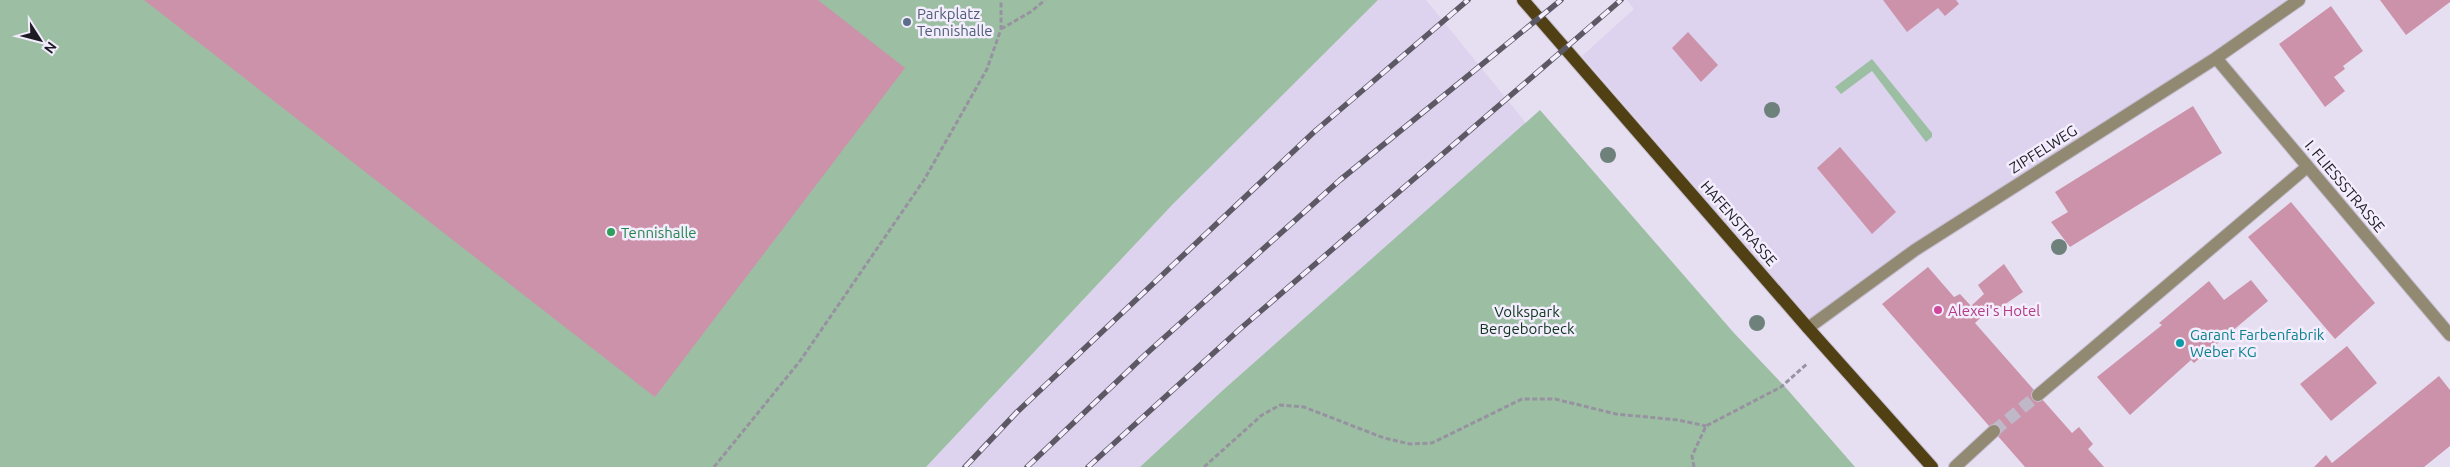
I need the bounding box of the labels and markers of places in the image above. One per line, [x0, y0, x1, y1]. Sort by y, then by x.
place label: Parkplatz Tennishalle [917, 5, 993, 39]
marker: Parkplatz Tennishalle [901, 16, 913, 28]
place label: Tennishalle [621, 224, 697, 241]
marker: Tennishalle [605, 226, 617, 238]
place label: Alexei's Hotel [1948, 302, 2040, 319]
marker: Alexei's Hotel [1932, 304, 1944, 316]
place label: Garant Farbenfabrik Weber KG [2190, 326, 2325, 360]
marker: Garant Farbenfabrik Weber KG [2174, 337, 2186, 349]

